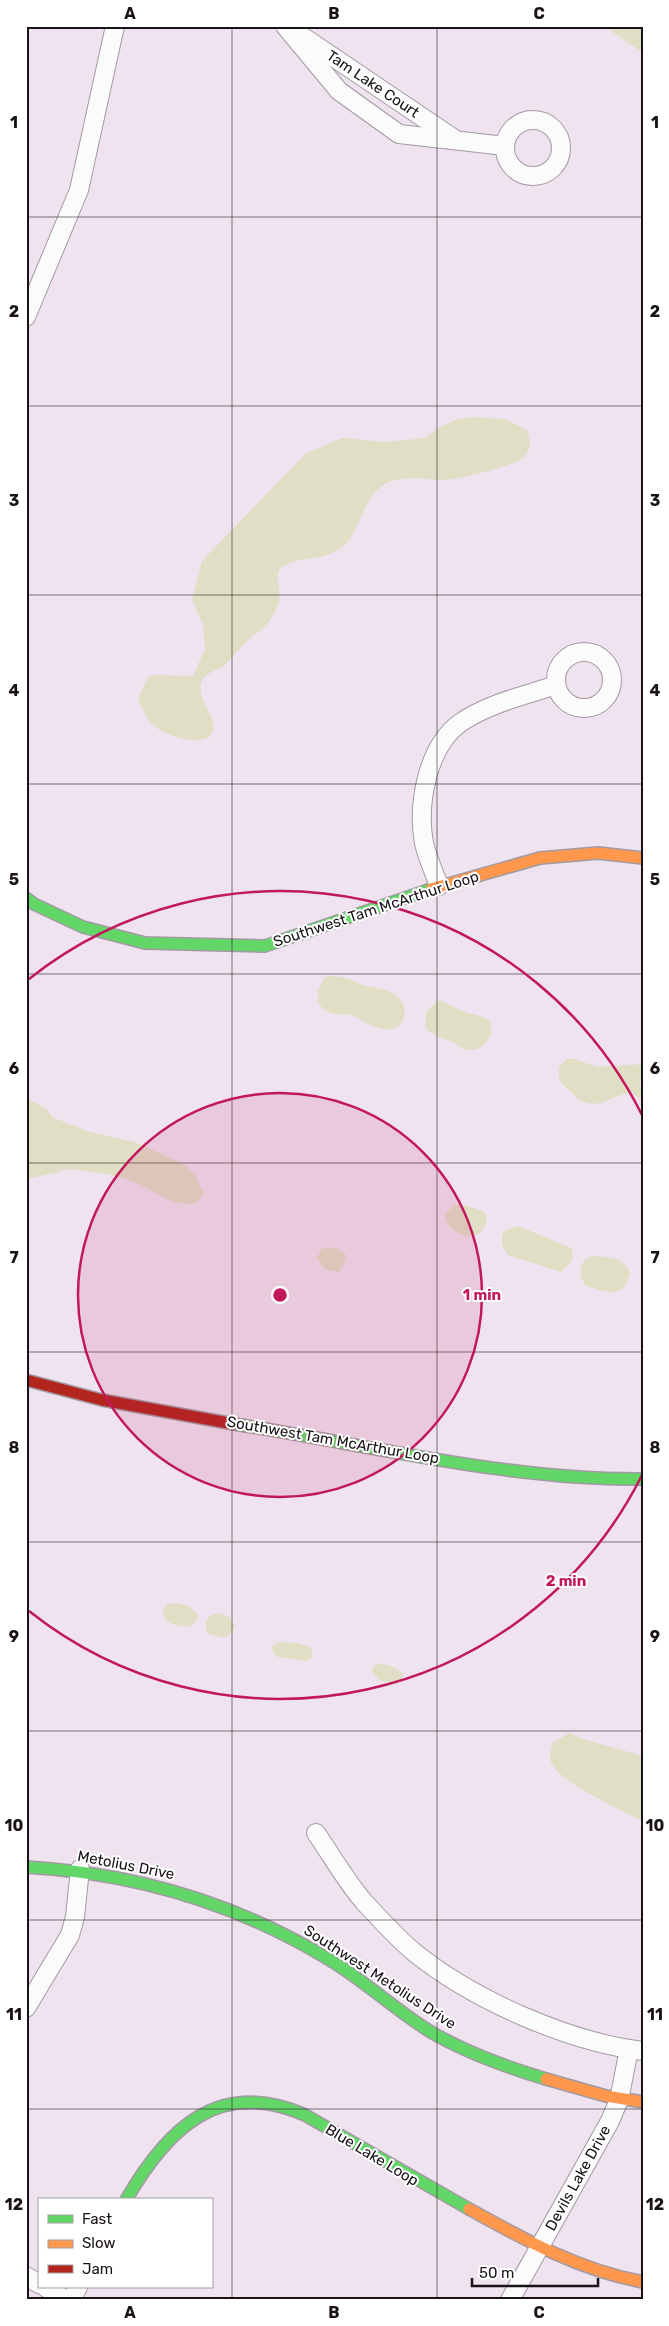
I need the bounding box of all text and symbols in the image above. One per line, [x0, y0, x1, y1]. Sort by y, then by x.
text: A [124, 4, 136, 23]
text: B [328, 4, 340, 23]
text: C [533, 4, 545, 23]
street label: Tam Lake Court [323, 46, 423, 122]
text: 1 [10, 113, 18, 132]
text: 1 [651, 113, 659, 132]
text: 2 [9, 302, 19, 321]
text: 2 [650, 302, 660, 321]
text: 3 [9, 491, 19, 510]
text: 3 [650, 491, 660, 510]
text: 4 [9, 681, 20, 700]
text: 4 [650, 681, 661, 700]
street label: Southwest Tam McArthur Loop [271, 867, 481, 951]
text: 5 [9, 870, 19, 889]
text: 5 [650, 870, 660, 889]
text: 6 [9, 1059, 19, 1078]
text: 6 [650, 1059, 660, 1078]
text: 7 [9, 1248, 19, 1267]
text: 7 [650, 1248, 660, 1267]
centre of rings [271, 1286, 289, 1304]
text: 1 min [463, 1286, 501, 1304]
street label: Southwest Tam McArthur Loop [226, 1412, 440, 1468]
text: 8 [9, 1438, 20, 1457]
text: 8 [650, 1438, 661, 1457]
text: 2 min [546, 1572, 586, 1590]
text: 9 [9, 1627, 19, 1646]
text: 9 [650, 1627, 660, 1646]
text: 10 [5, 1816, 24, 1835]
text: 10 [646, 1816, 665, 1835]
street label: Metolius Drive [76, 1847, 176, 1883]
street label: Southwest Metolius Drive [301, 1921, 459, 2033]
text: 11 [6, 2005, 22, 2024]
text: 11 [647, 2005, 663, 2024]
street label: Blue Lake Loop [322, 2120, 422, 2190]
street label: Devils Lake Drive [542, 2122, 614, 2234]
text: 12 [5, 2195, 23, 2214]
text: 12 [646, 2195, 664, 2214]
legend [38, 2198, 212, 2288]
text: Fast [82, 2210, 112, 2228]
text: Slow [82, 2234, 115, 2252]
scale bar [472, 2256, 598, 2288]
text: Jam [82, 2260, 113, 2278]
text: 50 m [479, 2264, 514, 2282]
text: A [124, 2303, 136, 2322]
text: B [328, 2303, 340, 2322]
text: C [533, 2303, 545, 2322]

